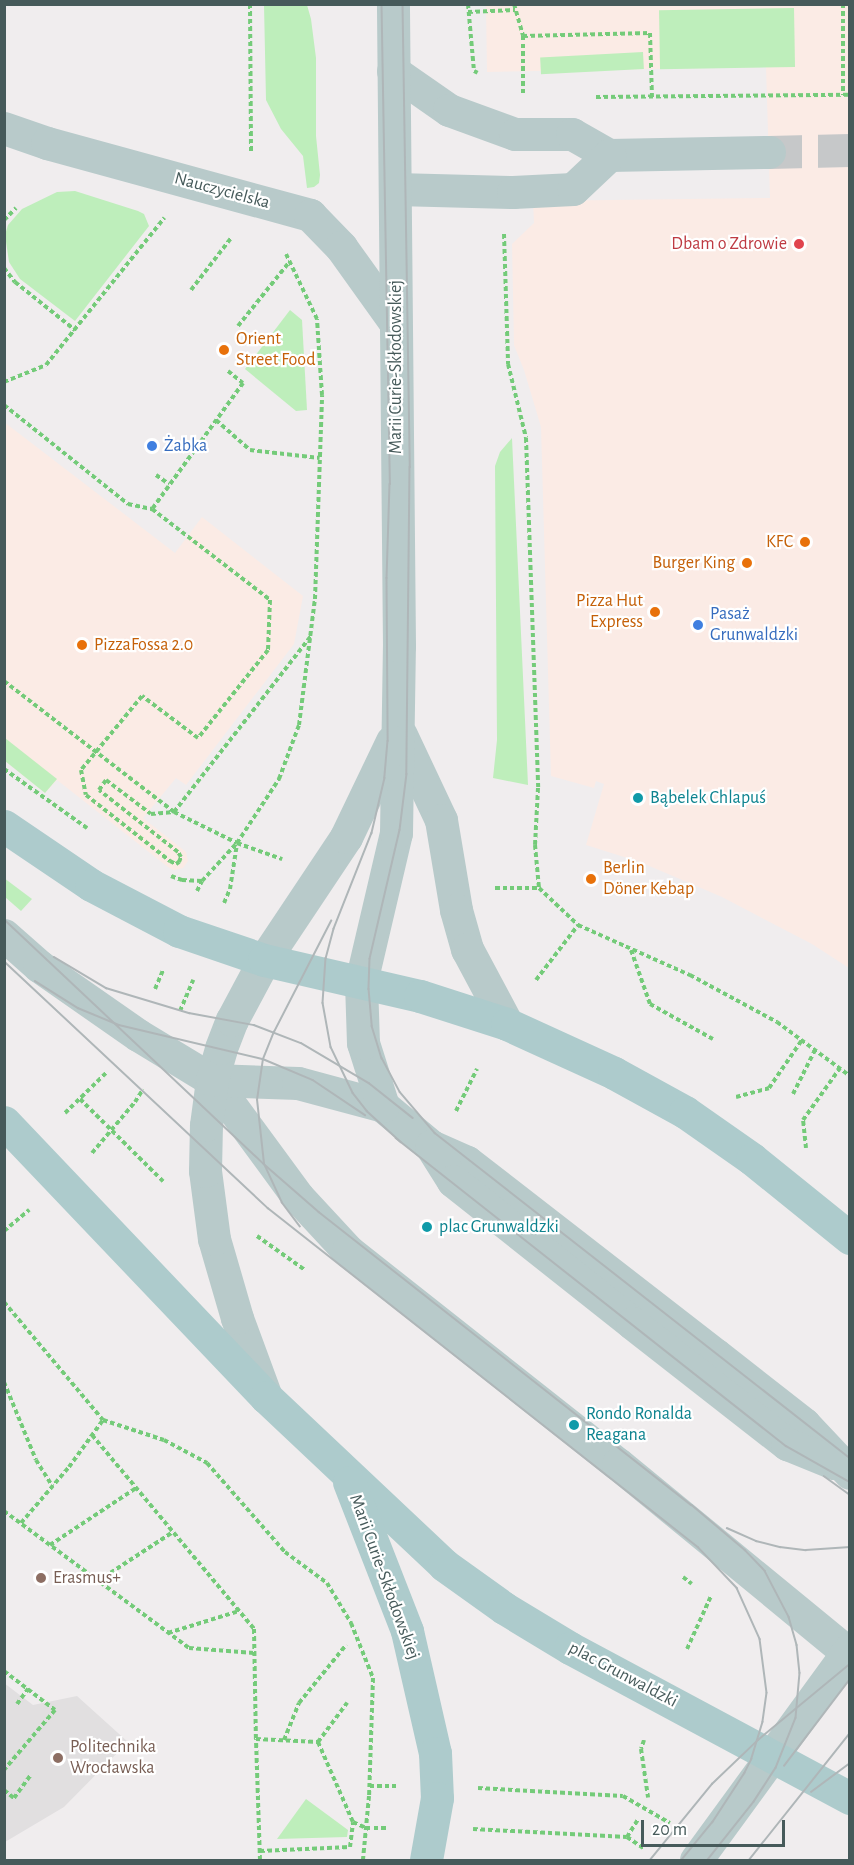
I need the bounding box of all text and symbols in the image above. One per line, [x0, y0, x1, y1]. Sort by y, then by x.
street label: Nauczycielska [172, 168, 272, 214]
place label: Dbam o Zdrowie [671, 233, 787, 255]
marker: Dbam o Zdrowie [792, 237, 806, 251]
street label: Marii Curie-Skłodowskiej [385, 280, 407, 454]
place label: Orient Street Food [236, 329, 316, 372]
marker: Orient Street Food [217, 343, 231, 357]
place label: Żabka [164, 435, 207, 457]
marker: Żabka [145, 439, 159, 453]
place label: KFC [766, 531, 793, 553]
marker: KFC [798, 535, 812, 549]
place label: Burger King [652, 552, 735, 574]
marker: Burger King [740, 556, 754, 570]
place label: Pizza Hut Express [576, 591, 643, 634]
place label: Pasaż Grunwaldzki [710, 604, 798, 646]
marker: Pizza Hut Express [648, 605, 662, 619]
marker: Pasaż Grunwaldzki [691, 618, 705, 632]
place label: PizzaFossa 2.0 [94, 634, 193, 656]
marker: PizzaFossa 2.0 [75, 638, 89, 652]
place label: Bąbelek Chlapuś [650, 787, 766, 809]
marker: Bąbelek Chlapuś [631, 791, 645, 805]
place label: Berlin Döner Kebap [603, 858, 694, 900]
marker: Berlin Döner Kebap [584, 872, 598, 886]
place label: plac Grunwaldzki [439, 1216, 559, 1238]
marker: plac Grunwaldzki [420, 1220, 434, 1234]
place label: Rondo Ronalda Reagana [586, 1404, 692, 1446]
marker: Rondo Ronalda Reagana [567, 1418, 581, 1432]
street label: Marii Curie-Skłodowskiej [344, 1491, 424, 1663]
place label: Erasmus+ [53, 1567, 121, 1589]
marker: Erasmus+ [34, 1571, 48, 1585]
street label: plac Grunwaldzki [565, 1637, 681, 1713]
place label: Politechnika Wrocławska [70, 1737, 156, 1780]
marker: Politechnika Wrocławska [51, 1751, 65, 1765]
scale bar [644, 1808, 788, 1846]
text: 20 m [652, 1821, 687, 1839]

